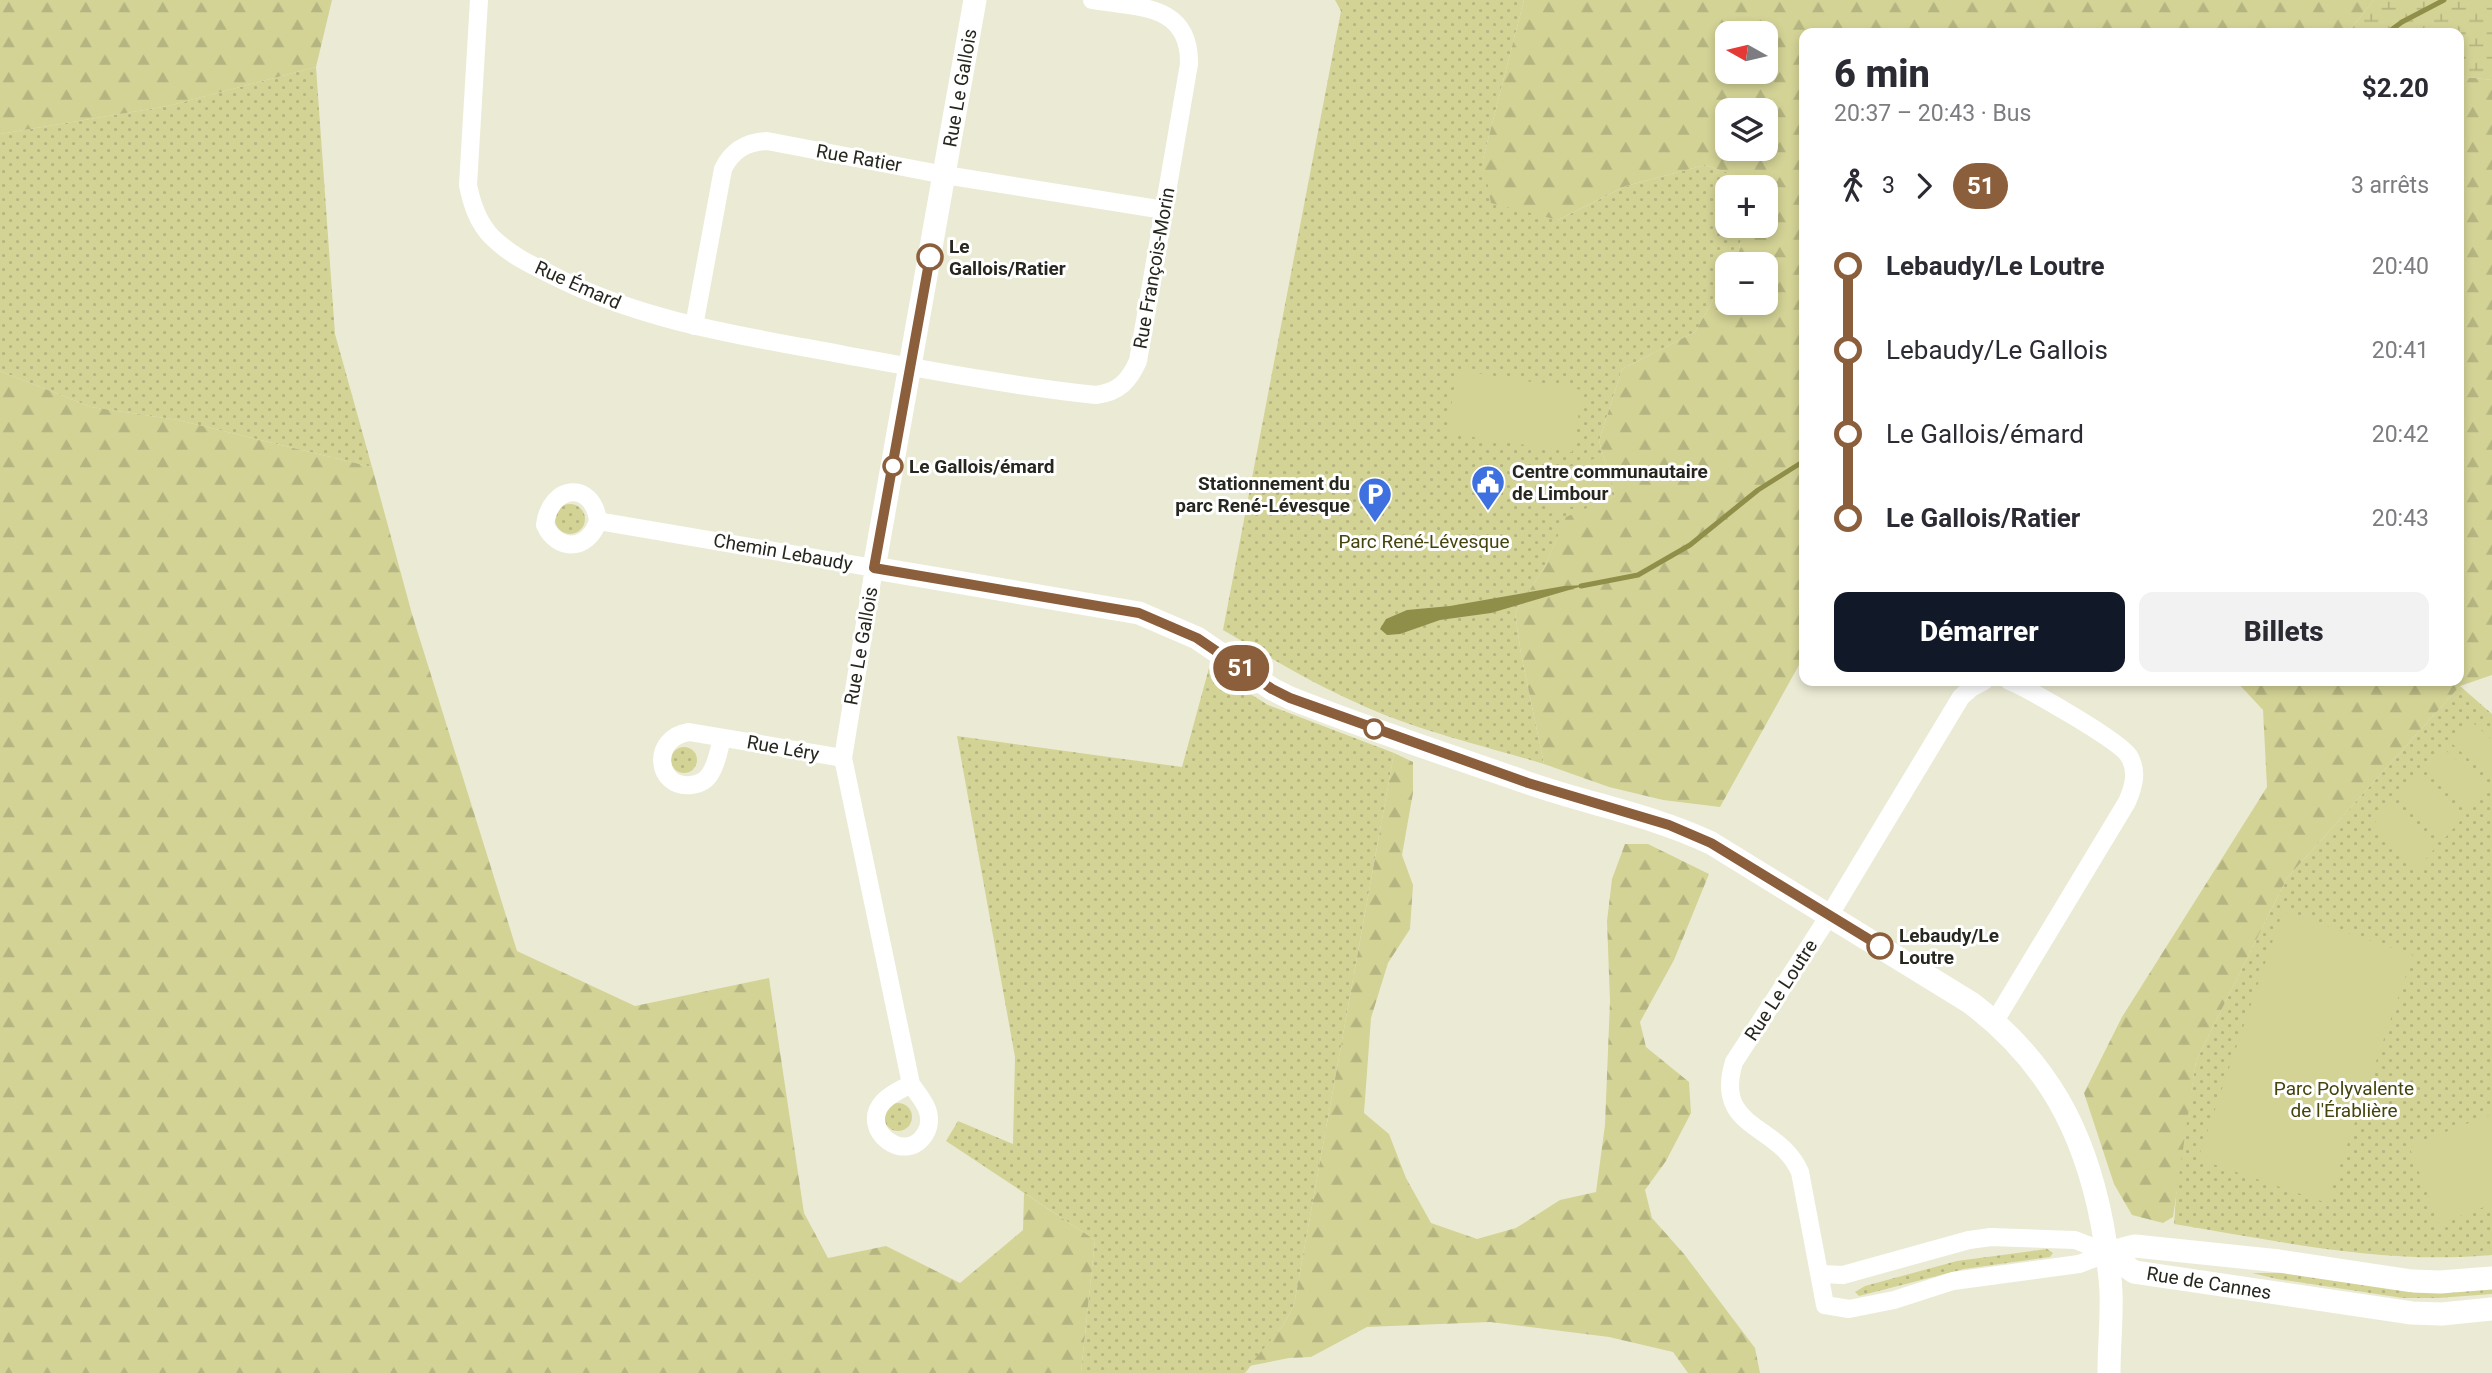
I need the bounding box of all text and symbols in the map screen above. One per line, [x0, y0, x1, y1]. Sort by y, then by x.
north arrow [1715, 21, 1778, 84]
map controls [1715, 21, 1778, 315]
street label: Rue Le Gallois [938, 27, 982, 149]
text: 6 min [1834, 52, 1930, 96]
text: $2.20 [2362, 73, 2429, 103]
button: layers [1715, 98, 1778, 161]
text: 20:37 – 20:43 · Bus [1834, 100, 2031, 127]
street label: Rue Ratier [814, 139, 904, 177]
icon: walk [1834, 167, 1872, 205]
icon: forward [1905, 167, 1943, 205]
text: 3 [1882, 172, 1895, 199]
text: 51 [1967, 172, 1994, 200]
text: 3 arrêts [2351, 172, 2429, 199]
button: + [1715, 175, 1778, 238]
street label: Rue François-Morin [1128, 185, 1180, 351]
place label: Le Gallois/Ratier [949, 235, 1066, 280]
marker: Le Gallois/Ratier [917, 244, 943, 270]
text: Lebaudy/Le Loutre [1886, 251, 2105, 281]
button: − [1715, 252, 1778, 315]
text: 20:40 [2372, 253, 2429, 280]
street label: Rue Émard [531, 256, 625, 314]
text: Lebaudy/Le Gallois [1886, 335, 2108, 365]
text: 20:41 [2372, 337, 2429, 364]
text: Le Gallois/émard [1886, 419, 2084, 449]
text: 20:42 [2372, 421, 2429, 448]
place label: Le Gallois/émard [909, 455, 1054, 478]
marker: Le Gallois/émard [883, 456, 903, 476]
place label: Centre communautaire de Limbour [1512, 460, 1708, 505]
public building icon: Centre communautaire de Limbour [1469, 463, 1507, 512]
place label: Stationnement du parc René-Lévesque [1175, 472, 1350, 517]
parking icon: Stationnement du parc René-Lévesque [1356, 475, 1394, 524]
text: Le Gallois/Ratier [1886, 503, 2080, 533]
text: 20:43 [2372, 505, 2429, 532]
street label: Chemin Lebaudy [712, 528, 854, 576]
park label: Parc René-Lévesque [1338, 530, 1510, 553]
street label: Rue Le Gallois [839, 585, 883, 707]
button: Démarrer [1834, 592, 2125, 672]
button: Billets [2139, 592, 2429, 672]
line badge: 51 [1210, 645, 1272, 691]
text: 51 [1227, 654, 1255, 682]
unlabelled marker [1364, 719, 1384, 739]
street label: Rue Léry [745, 730, 821, 766]
place label: Lebaudy/Le Loutre [1899, 924, 1999, 969]
marker: Lebaudy/Le Loutre [1867, 933, 1893, 959]
street label: Rue Le Loutre [1740, 935, 1822, 1045]
park label: Parc Polyvalente de l'Érablière [2274, 1077, 2414, 1122]
street label: Rue de Cannes [2145, 1262, 2273, 1304]

